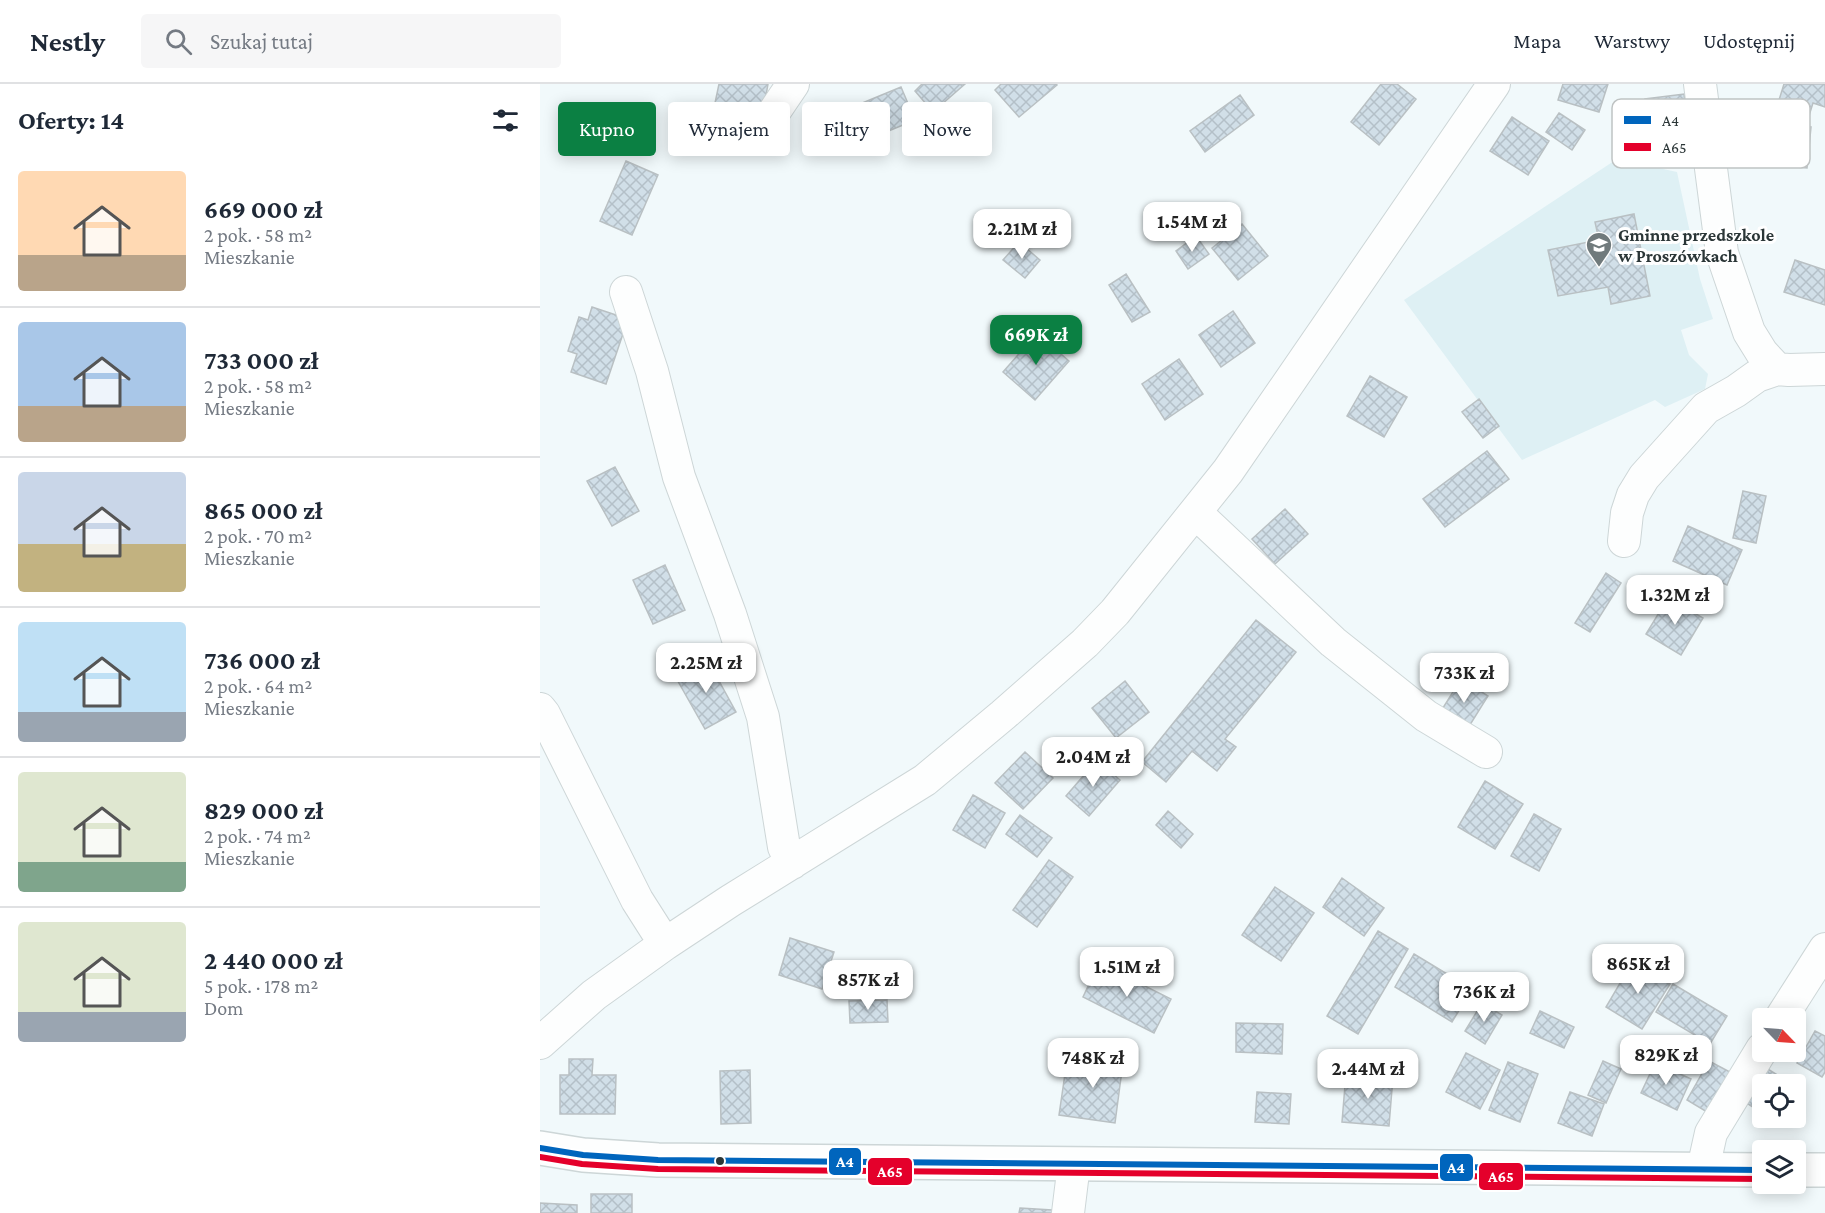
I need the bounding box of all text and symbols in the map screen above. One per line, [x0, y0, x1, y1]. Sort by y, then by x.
search box [141, 14, 561, 68]
icon: search [162, 25, 195, 58]
text: Nestly [30, 26, 105, 57]
text: Szukaj tutaj [210, 29, 313, 54]
text: Mapa [1513, 29, 1561, 53]
text: Warstwy [1594, 29, 1670, 53]
text: Udostępnij [1703, 29, 1795, 53]
legend [1612, 99, 1810, 168]
chip: Kupno [558, 102, 656, 156]
chip: Wynajem [668, 102, 790, 156]
chip: Filtry [802, 102, 890, 156]
chip: Nowe [902, 102, 992, 156]
icon: filters [489, 104, 522, 137]
text: Oferty: 14 [18, 106, 124, 135]
text: A4 [1662, 112, 1679, 129]
text: A65 [1662, 139, 1687, 156]
icon: home [66, 195, 138, 267]
text: 669 000 zł [204, 195, 323, 224]
pin: 1.54M zł [1130, 202, 1254, 253]
pin: 2.21M zł [960, 209, 1084, 260]
text: 1.54M zł [1157, 210, 1227, 232]
text: 2.21M zł [987, 217, 1057, 239]
text: 2 pok. · 58 m² [204, 224, 312, 246]
place label: Gminne przedszkole w Proszówkach [1617, 225, 1774, 266]
school or university icon: Gminne przedszkole w Proszówkach [1584, 230, 1614, 268]
text: Mieszkanie [204, 246, 294, 268]
pin: 669K zł [981, 315, 1091, 366]
text: 669K zł [1004, 323, 1068, 345]
icon: home [66, 346, 138, 418]
text: 733 000 zł [204, 346, 318, 375]
text: 2 pok. · 58 m² [204, 375, 312, 397]
text: Mieszkanie [204, 397, 294, 419]
icon: home [66, 496, 138, 568]
text: 865 000 zł [204, 496, 323, 525]
text: 2 pok. · 70 m² [204, 525, 312, 547]
text: Mieszkanie [204, 547, 294, 569]
pin: 1.32M zł [1613, 575, 1737, 626]
text: 1.32M zł [1640, 583, 1710, 605]
pin: 2.25M zł [644, 643, 768, 694]
icon: home [66, 646, 138, 718]
text: 736 000 zł [204, 646, 320, 675]
text: 2.25M zł [670, 651, 742, 673]
pin: 733K zł [1409, 653, 1519, 704]
text: 733K zł [1434, 661, 1494, 683]
text: 2 pok. · 64 m² [204, 675, 312, 697]
text: Mieszkanie [204, 697, 294, 719]
pin: 2.04M zł [1031, 737, 1155, 788]
text: 2.04M zł [1056, 745, 1130, 767]
icon: home [66, 796, 138, 868]
text: 829 000 zł [204, 796, 323, 825]
text: 2 pok. · 74 m² [204, 825, 311, 847]
text: Mieszkanie [204, 847, 294, 869]
pin: 865K zł [1583, 944, 1693, 995]
icon: home [66, 946, 138, 1018]
text: 2 440 000 zł [204, 946, 343, 975]
pin: 1.51M zł [1065, 947, 1189, 998]
text: 865K zł [1606, 952, 1670, 974]
text: 1.51M zł [1094, 955, 1160, 977]
pin: 857K zł [813, 960, 923, 1011]
text: 857K zł [837, 968, 899, 990]
pin: 736K zł [1429, 972, 1539, 1023]
text: 5 pok. · 178 m² [204, 975, 318, 997]
text: 736K zł [1453, 980, 1515, 1002]
text: Dom [204, 997, 243, 1019]
north arrow [1752, 1008, 1806, 1062]
map controls [1752, 1008, 1806, 1194]
pin: 829K zł [1611, 1035, 1721, 1086]
pin: 748K zł [1038, 1038, 1148, 1089]
text: 829K zł [1634, 1043, 1698, 1065]
text: 748K zł [1062, 1046, 1124, 1068]
pin: 2.44M zł [1306, 1049, 1430, 1100]
text: 2.44M zł [1331, 1057, 1405, 1079]
button: locate [1752, 1074, 1806, 1128]
button: layers [1752, 1140, 1806, 1194]
line badge: A4 [828, 1147, 862, 1176]
text: A4 [835, 1153, 854, 1170]
line badge: A4 [1439, 1153, 1474, 1182]
unlabelled marker [714, 1155, 726, 1167]
line badge: A65 [867, 1157, 913, 1186]
text: A4 [1446, 1159, 1465, 1176]
line badge: A65 [1478, 1162, 1524, 1191]
text: A65 [876, 1163, 903, 1180]
text: A65 [1487, 1168, 1514, 1185]

